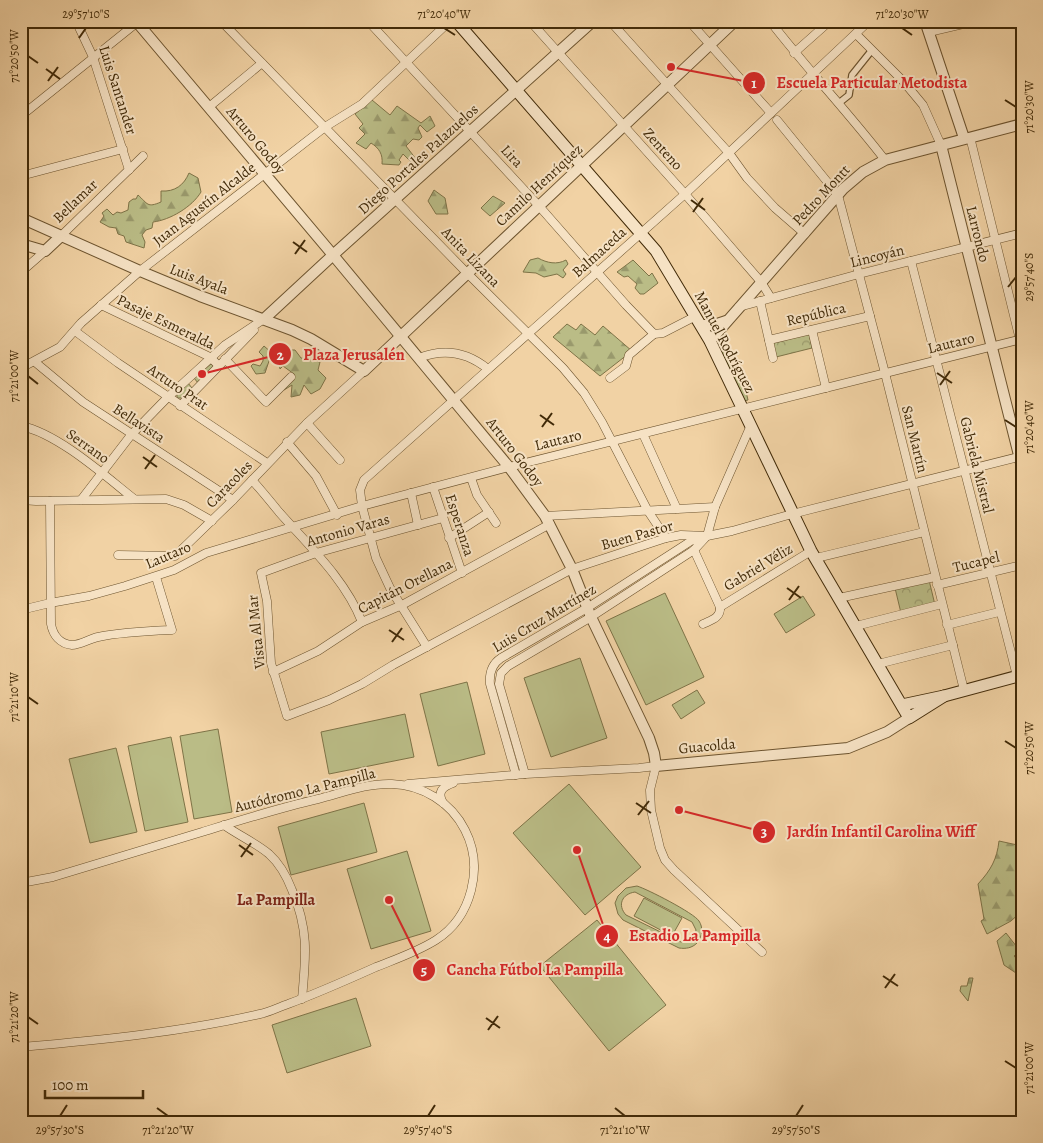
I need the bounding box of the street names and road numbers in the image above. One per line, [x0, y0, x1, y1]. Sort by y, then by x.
street label: Luis Santander [94, 43, 142, 137]
street label: Diego Portales Palazuelos [353, 99, 483, 219]
street label: Arturo Godoy [221, 101, 290, 178]
street label: Zenteno [639, 124, 687, 174]
street label: Camilo Henríquez [491, 139, 587, 231]
street label: Lira [496, 140, 528, 172]
street label: Juan Agustín Alcalde [148, 157, 260, 250]
street label: Pedro Montt [788, 160, 854, 230]
street label: Bellamar [48, 175, 102, 227]
street label: Larrondo [961, 204, 995, 264]
street label: Anita Lizana [436, 222, 505, 292]
street label: Balmaceda [567, 222, 631, 282]
street label: Lincoyán [848, 240, 906, 272]
street label: Luis Ayala [167, 259, 231, 299]
street label: Manuel Rodríguez [690, 288, 760, 397]
street label: Pasaje Esmeralda [114, 290, 218, 354]
street label: República [784, 297, 848, 331]
street label: Lautaro [925, 328, 977, 358]
street label: Arturo Prat [143, 359, 212, 415]
street label: Bellavista [109, 399, 169, 447]
street label: San Martín [897, 403, 933, 475]
street label: Arturo Godoy [481, 413, 548, 491]
street label: Gabriela Mistral [955, 415, 999, 516]
street label: Serrano [62, 424, 114, 468]
street label: Lautaro [532, 425, 584, 455]
street label: Caracoles [201, 456, 257, 512]
street label: Esperanza [441, 491, 479, 559]
street label: Antonio Varas [303, 509, 392, 552]
street label: Buen Pastor [599, 515, 676, 555]
street label: Lautaro [142, 536, 194, 574]
street label: Gabriel Véliz [720, 538, 796, 595]
street label: Tucapel [951, 546, 1002, 577]
street label: Capitán Orellana [354, 554, 456, 618]
street label: Luis Cruz Martínez [488, 579, 600, 657]
street label: Vista Al Mar [242, 594, 270, 671]
street label: Guacolda [678, 734, 736, 758]
street label: Autódromo La Pampilla [232, 763, 378, 817]

